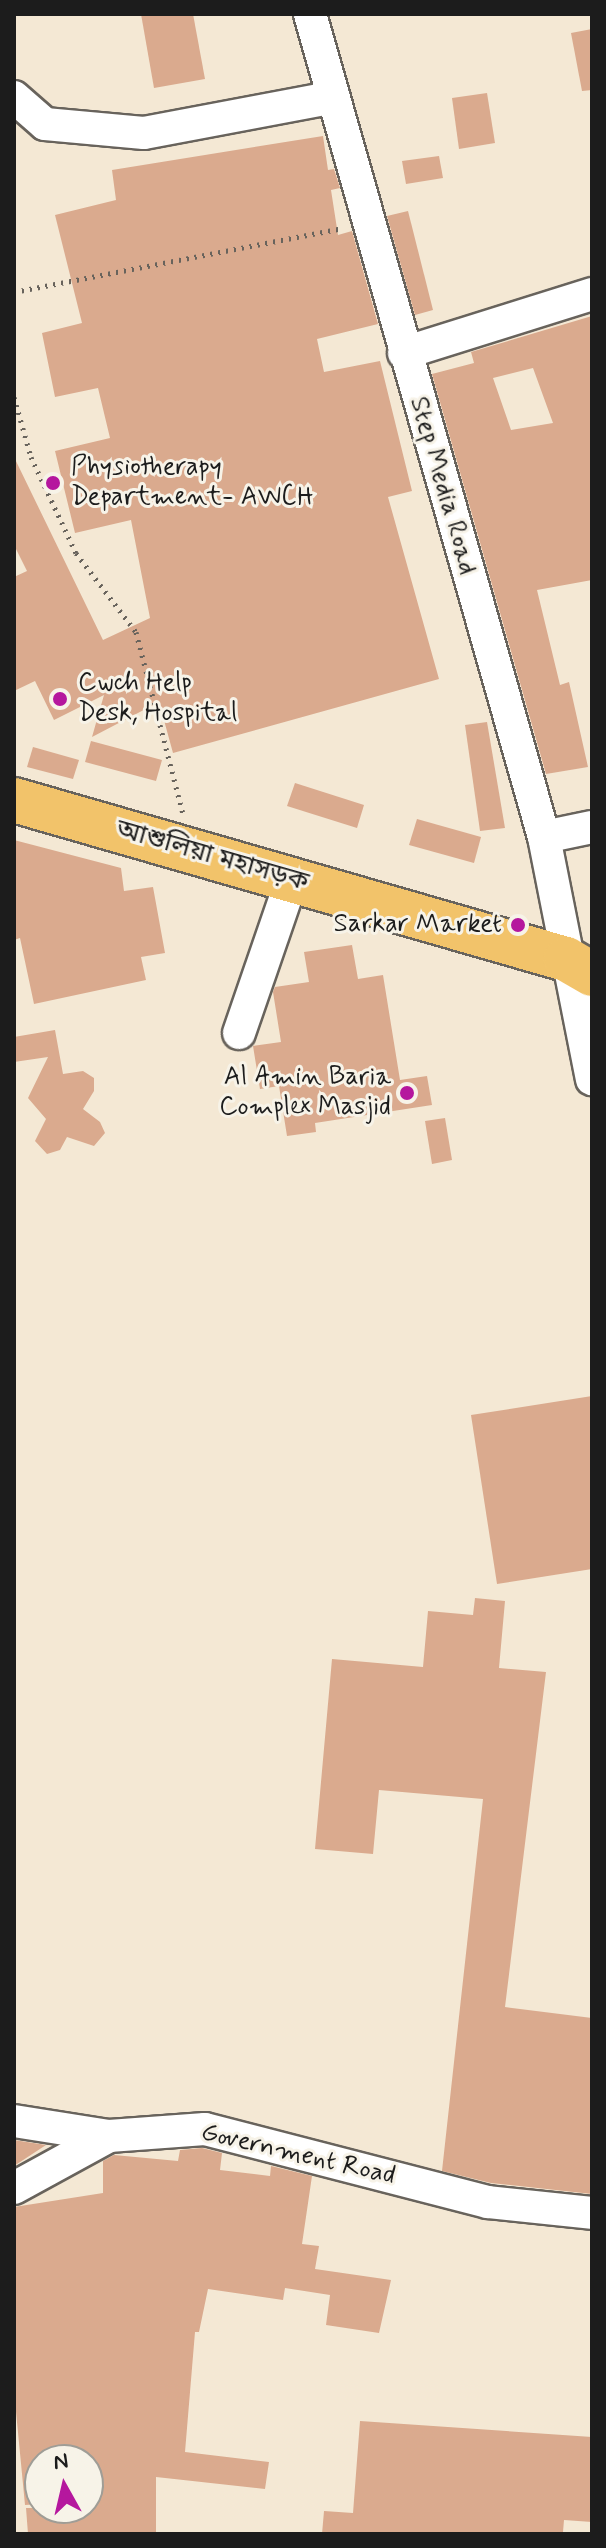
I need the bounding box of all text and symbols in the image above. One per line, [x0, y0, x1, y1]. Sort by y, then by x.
street label: Step Media Road [402, 393, 482, 579]
place label: Physiotherapy Department- AWCH [71, 452, 313, 514]
marker: Physiotherapy Department- AWCH [42, 472, 64, 494]
place label: Cwch Help Desk, Hospital [78, 668, 237, 730]
marker: Cwch Help Desk, Hospital [49, 688, 71, 710]
street label: আশুলিয়া মহাসড়ক [112, 815, 312, 899]
place label: Sarkar Market [333, 909, 502, 941]
marker: Sarkar Market [509, 916, 527, 934]
place label: Al Amin Baria Complex Masjid [219, 1062, 391, 1124]
marker: Al Amin Baria Complex Masjid [398, 1084, 416, 1102]
street label: Government Road [199, 2118, 397, 2192]
north arrow [24, 2444, 104, 2524]
text: N [52, 2447, 70, 2477]

